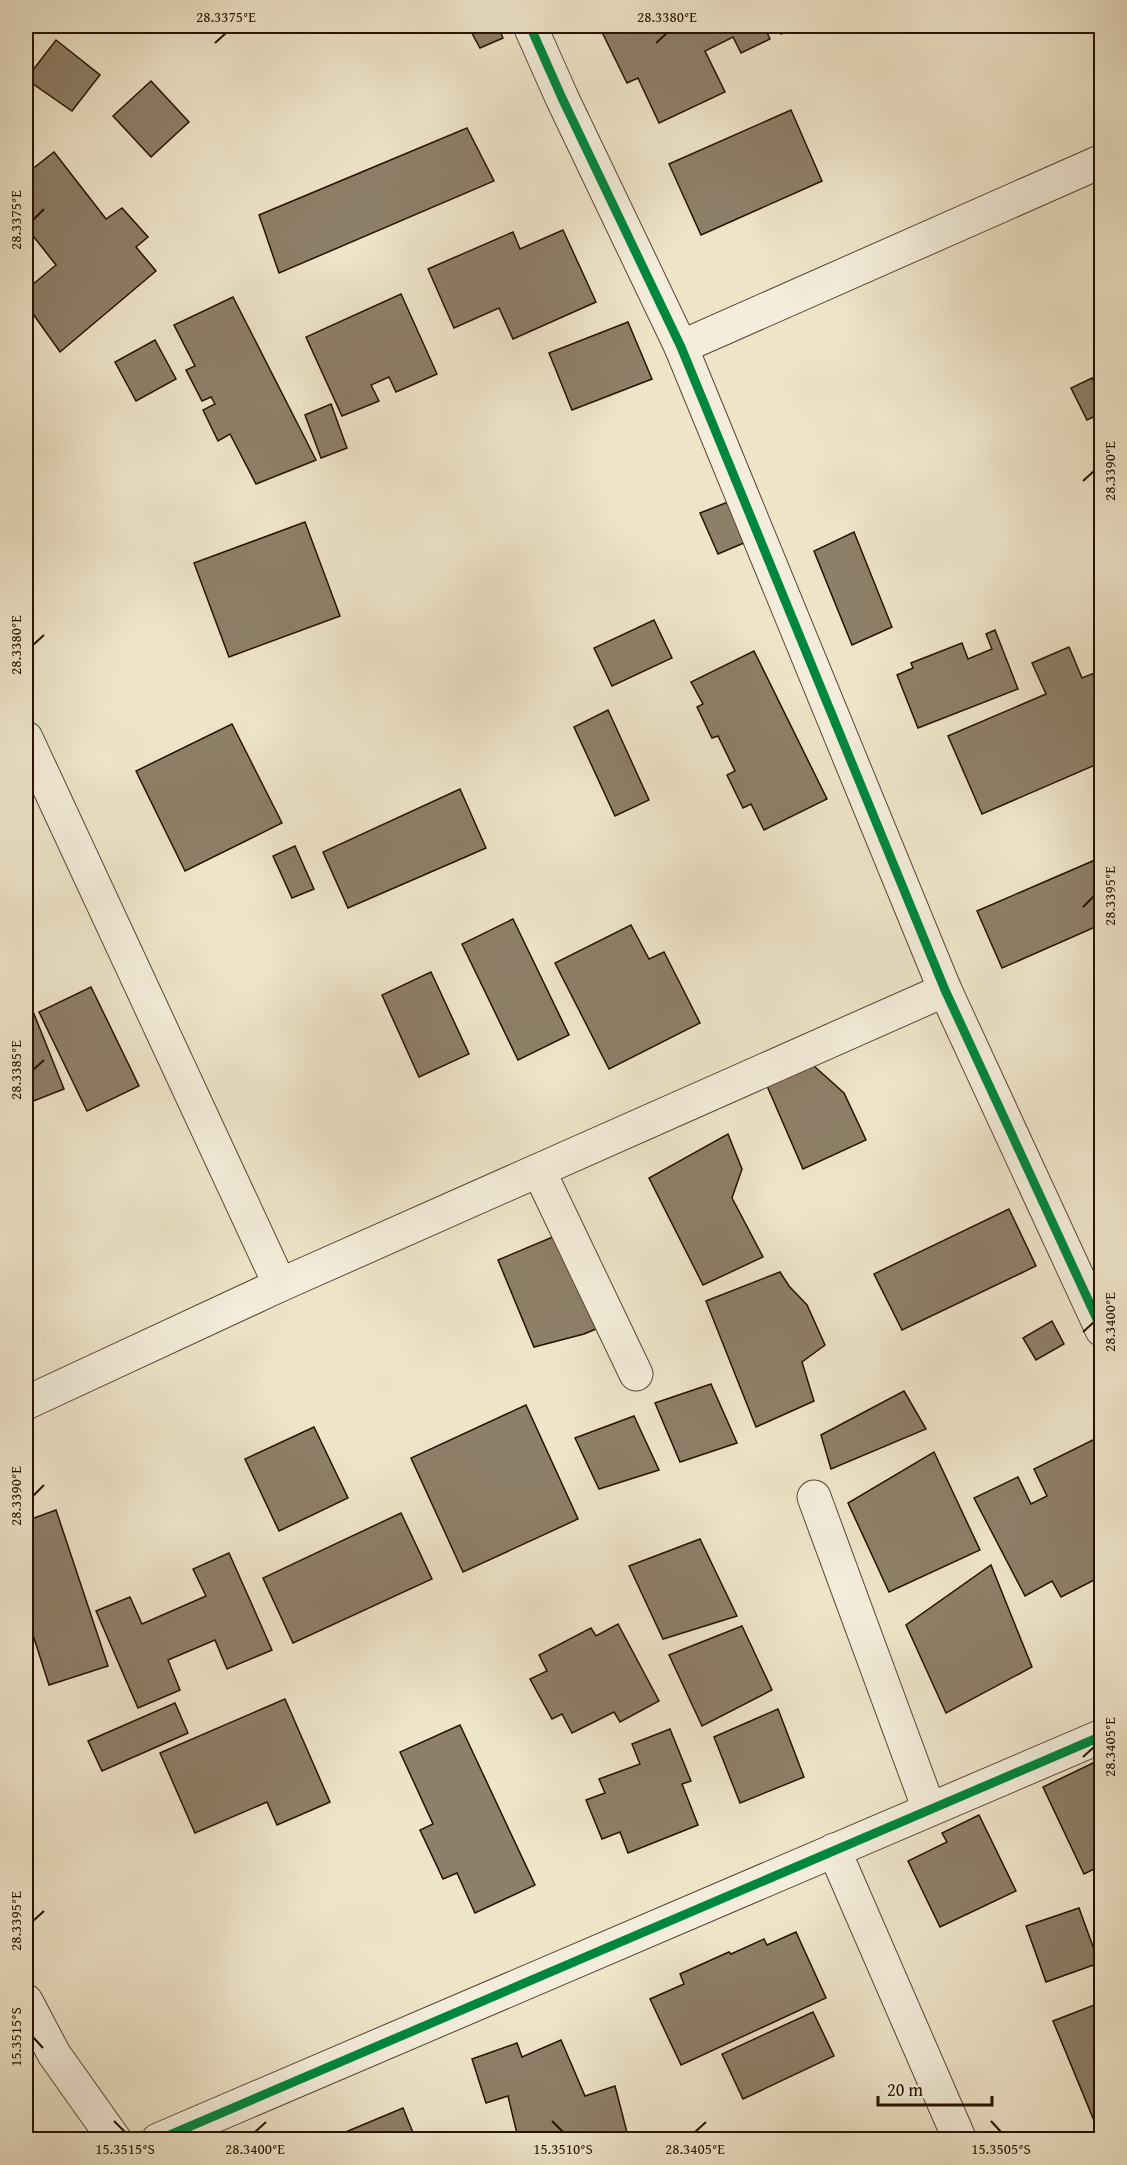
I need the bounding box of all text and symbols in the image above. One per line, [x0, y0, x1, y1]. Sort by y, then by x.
text: 28.3375°E [196, 6, 256, 27]
text: 28.3380°E [637, 6, 697, 27]
text: 28.3375°E [5, 190, 26, 250]
text: 28.3390°E [1099, 441, 1120, 501]
text: 28.3380°E [5, 615, 26, 675]
text: 28.3395°E [1099, 866, 1120, 926]
text: 28.3385°E [5, 1040, 26, 1100]
text: 28.3400°E [1099, 1292, 1120, 1352]
text: 28.3390°E [5, 1466, 26, 1526]
text: 28.3405°E [1099, 1717, 1120, 1777]
text: 28.3395°E [5, 1891, 26, 1951]
text: 15.3515°S [5, 2007, 26, 2067]
scale bar [878, 2069, 992, 2107]
text: 20 m [887, 2076, 923, 2103]
text: 15.3515°S [95, 2138, 155, 2159]
text: 28.3400°E [225, 2138, 285, 2159]
text: 15.3510°S [533, 2138, 593, 2159]
text: 28.3405°E [665, 2138, 725, 2159]
text: 15.3505°S [971, 2138, 1031, 2159]

